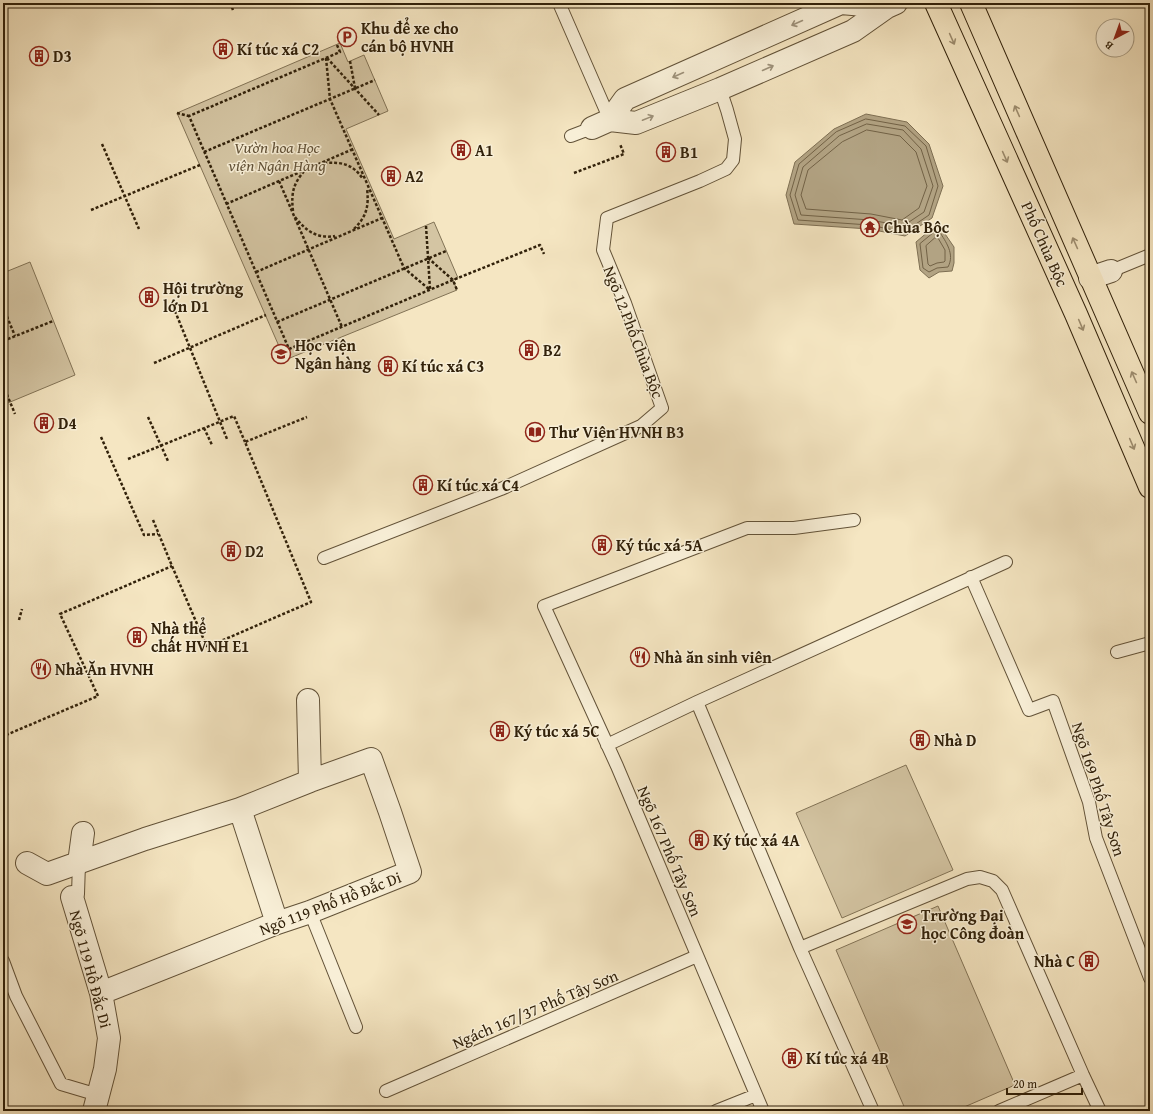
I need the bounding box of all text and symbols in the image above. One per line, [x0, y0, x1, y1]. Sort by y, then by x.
place label: Khu để xe cho cán bộ HVNH [361, 16, 459, 58]
north arrow [1095, 18, 1135, 58]
one-way arrow [791, 20, 803, 27]
parking icon: Khu để xe cho cán bộ HVNH [336, 26, 358, 48]
one-way arrow [949, 32, 956, 44]
place label: Kí túc xá C2 [237, 37, 319, 61]
text: B [1100, 37, 1116, 54]
building icon: Kí túc xá C2 [212, 38, 234, 60]
place label: D3 [53, 44, 72, 68]
building icon: D3 [28, 45, 50, 67]
one-way arrow [762, 64, 774, 71]
one-way arrow [672, 72, 684, 80]
one-way arrow [1013, 105, 1021, 117]
one-way arrow [642, 114, 654, 121]
park label: Vườn hoa Học viện Ngân Hàng [228, 135, 326, 177]
place label: A1 [475, 138, 494, 162]
building icon: A1 [450, 139, 472, 161]
place label: B1 [680, 140, 698, 164]
building icon: B1 [655, 141, 677, 163]
one-way arrow [1002, 151, 1010, 163]
place label: A2 [405, 164, 424, 188]
building icon: A2 [380, 165, 402, 187]
street label: Phố Chùa Bộc [1016, 198, 1074, 290]
place label: Chùa Bộc [884, 215, 950, 239]
temple icon: Chùa Bộc [859, 216, 881, 238]
one-way arrow [1071, 237, 1078, 249]
street label: Ngõ 12 Phố Chùa Bộc [598, 262, 670, 402]
place label: Hội trường lớn D1 [163, 276, 244, 318]
building icon: Hội trường lớn D1 [138, 286, 160, 308]
one-way arrow [1078, 318, 1085, 330]
place label: Học viện Ngân hàng [295, 333, 371, 375]
place label: B2 [543, 338, 561, 362]
building icon: B2 [518, 339, 540, 361]
school or university icon: Học viện Ngân hàng [270, 343, 292, 365]
place label: Kí túc xá C3 [402, 354, 484, 378]
building icon: Kí túc xá C3 [377, 355, 399, 377]
one-way arrow [1130, 372, 1137, 384]
place label: D4 [58, 411, 77, 435]
building icon: D4 [33, 412, 55, 434]
place label: Thư Viện HVNH B3 [549, 420, 684, 444]
library icon: Thư Viện HVNH B3 [524, 421, 546, 443]
one-way arrow [1129, 438, 1136, 450]
place label: Kí túc xá C4 [437, 473, 519, 497]
building icon: Kí túc xá C4 [412, 474, 434, 496]
place label: Ký túc xá 5A [616, 533, 703, 557]
building icon: Ký túc xá 5A [591, 534, 613, 556]
place label: D2 [245, 539, 264, 563]
building icon: D2 [220, 540, 242, 562]
place label: Nhà thể chất HVNH E1 [151, 616, 249, 658]
building icon: Nhà thể chất HVNH E1 [126, 626, 148, 648]
place label: Nhà ăn sinh viên [654, 645, 772, 669]
restaurant icon: Nhà ăn sinh viên [629, 646, 651, 668]
place label: Nhà Ăn HVNH [55, 657, 154, 681]
restaurant icon: Nhà Ăn HVNH [30, 658, 52, 680]
place label: Ký túc xá 5C [514, 719, 599, 743]
street label: Ngõ 169 Phố Tây Sơn [1066, 719, 1132, 859]
building icon: Ký túc xá 5C [489, 720, 511, 742]
place label: Nhà D [934, 728, 976, 752]
building icon: Nhà D [909, 729, 931, 751]
street label: Ngõ 167 Phố Tây Sơn [632, 782, 708, 920]
place label: Ký túc xá 4A [713, 828, 800, 852]
building icon: Ký túc xá 4A [688, 829, 710, 851]
street label: Ngõ 119 Phố Hồ Đắc Di [255, 865, 405, 941]
place label: Trường Đại học Công đoàn [921, 903, 1025, 945]
street label: Ngõ 119 Hồ Đắc Di [64, 907, 118, 1031]
school or university icon: Trường Đại học Công đoàn [896, 913, 918, 935]
place label: Nhà C [1034, 949, 1075, 973]
building icon: Nhà C [1078, 950, 1100, 972]
street label: Ngách 167/37 Phố Tây Sơn [448, 963, 622, 1055]
place label: Kí túc xá 4B [806, 1046, 889, 1070]
building icon: Kí túc xá 4B [781, 1047, 803, 1069]
scale bar [1007, 1070, 1082, 1096]
text: 20 m [1013, 1075, 1037, 1092]

